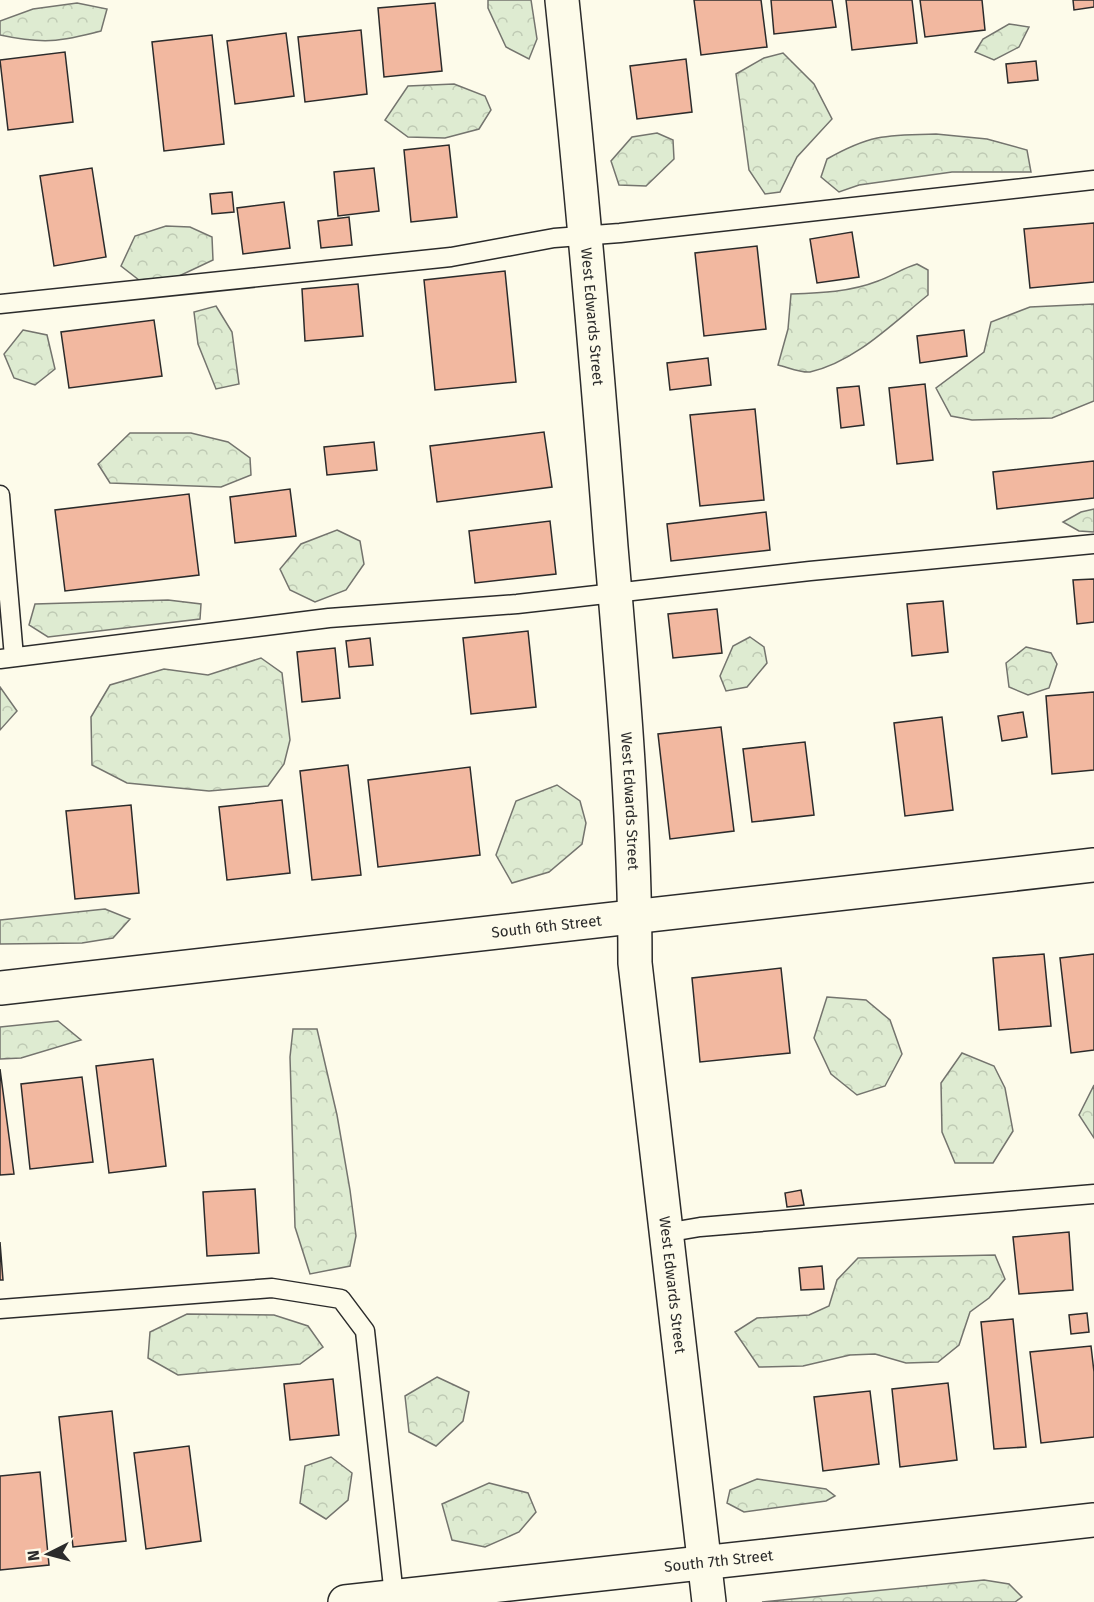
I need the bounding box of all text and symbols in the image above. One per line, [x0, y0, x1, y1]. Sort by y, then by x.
street label: West Edwards Street [577, 247, 607, 387]
street label: West Edwards Street [617, 731, 642, 871]
street label: South 6th Street [490, 911, 603, 942]
street label: West Edwards Street [655, 1215, 689, 1355]
north arrow [18, 1524, 78, 1584]
street label: South 7th Street [663, 1546, 775, 1576]
text: N [24, 1549, 44, 1562]

